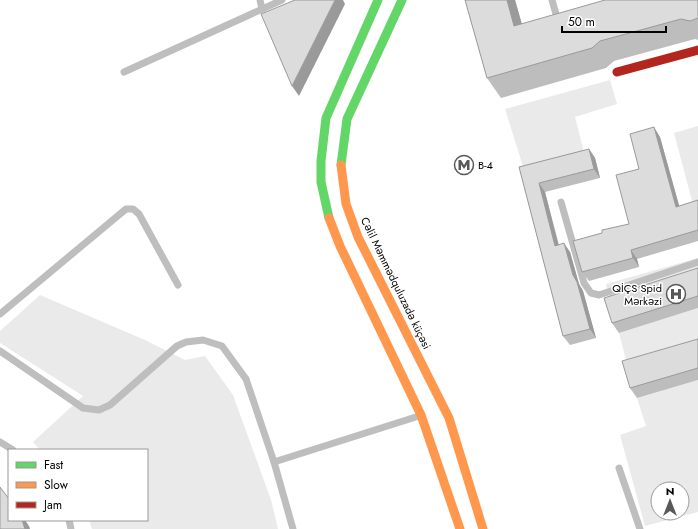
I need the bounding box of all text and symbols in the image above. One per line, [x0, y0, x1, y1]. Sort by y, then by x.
scale bar [562, 8, 666, 34]
text: 50 m [568, 13, 595, 31]
metro station icon: B-4 [453, 154, 475, 176]
place label: B-4 [478, 157, 493, 173]
street label: Cəlil Məmmədquluzadə küçəsi [357, 214, 435, 352]
place label: QİÇS Spid Mərkəzi [612, 280, 662, 309]
hospital icon: QİÇS Spid Mərkəzi [665, 283, 687, 305]
legend [8, 449, 148, 521]
text: Fast [44, 456, 63, 474]
text: Slow [44, 476, 69, 494]
north arrow [650, 481, 690, 521]
text: N [666, 483, 674, 499]
text: Jam [42, 496, 62, 514]

